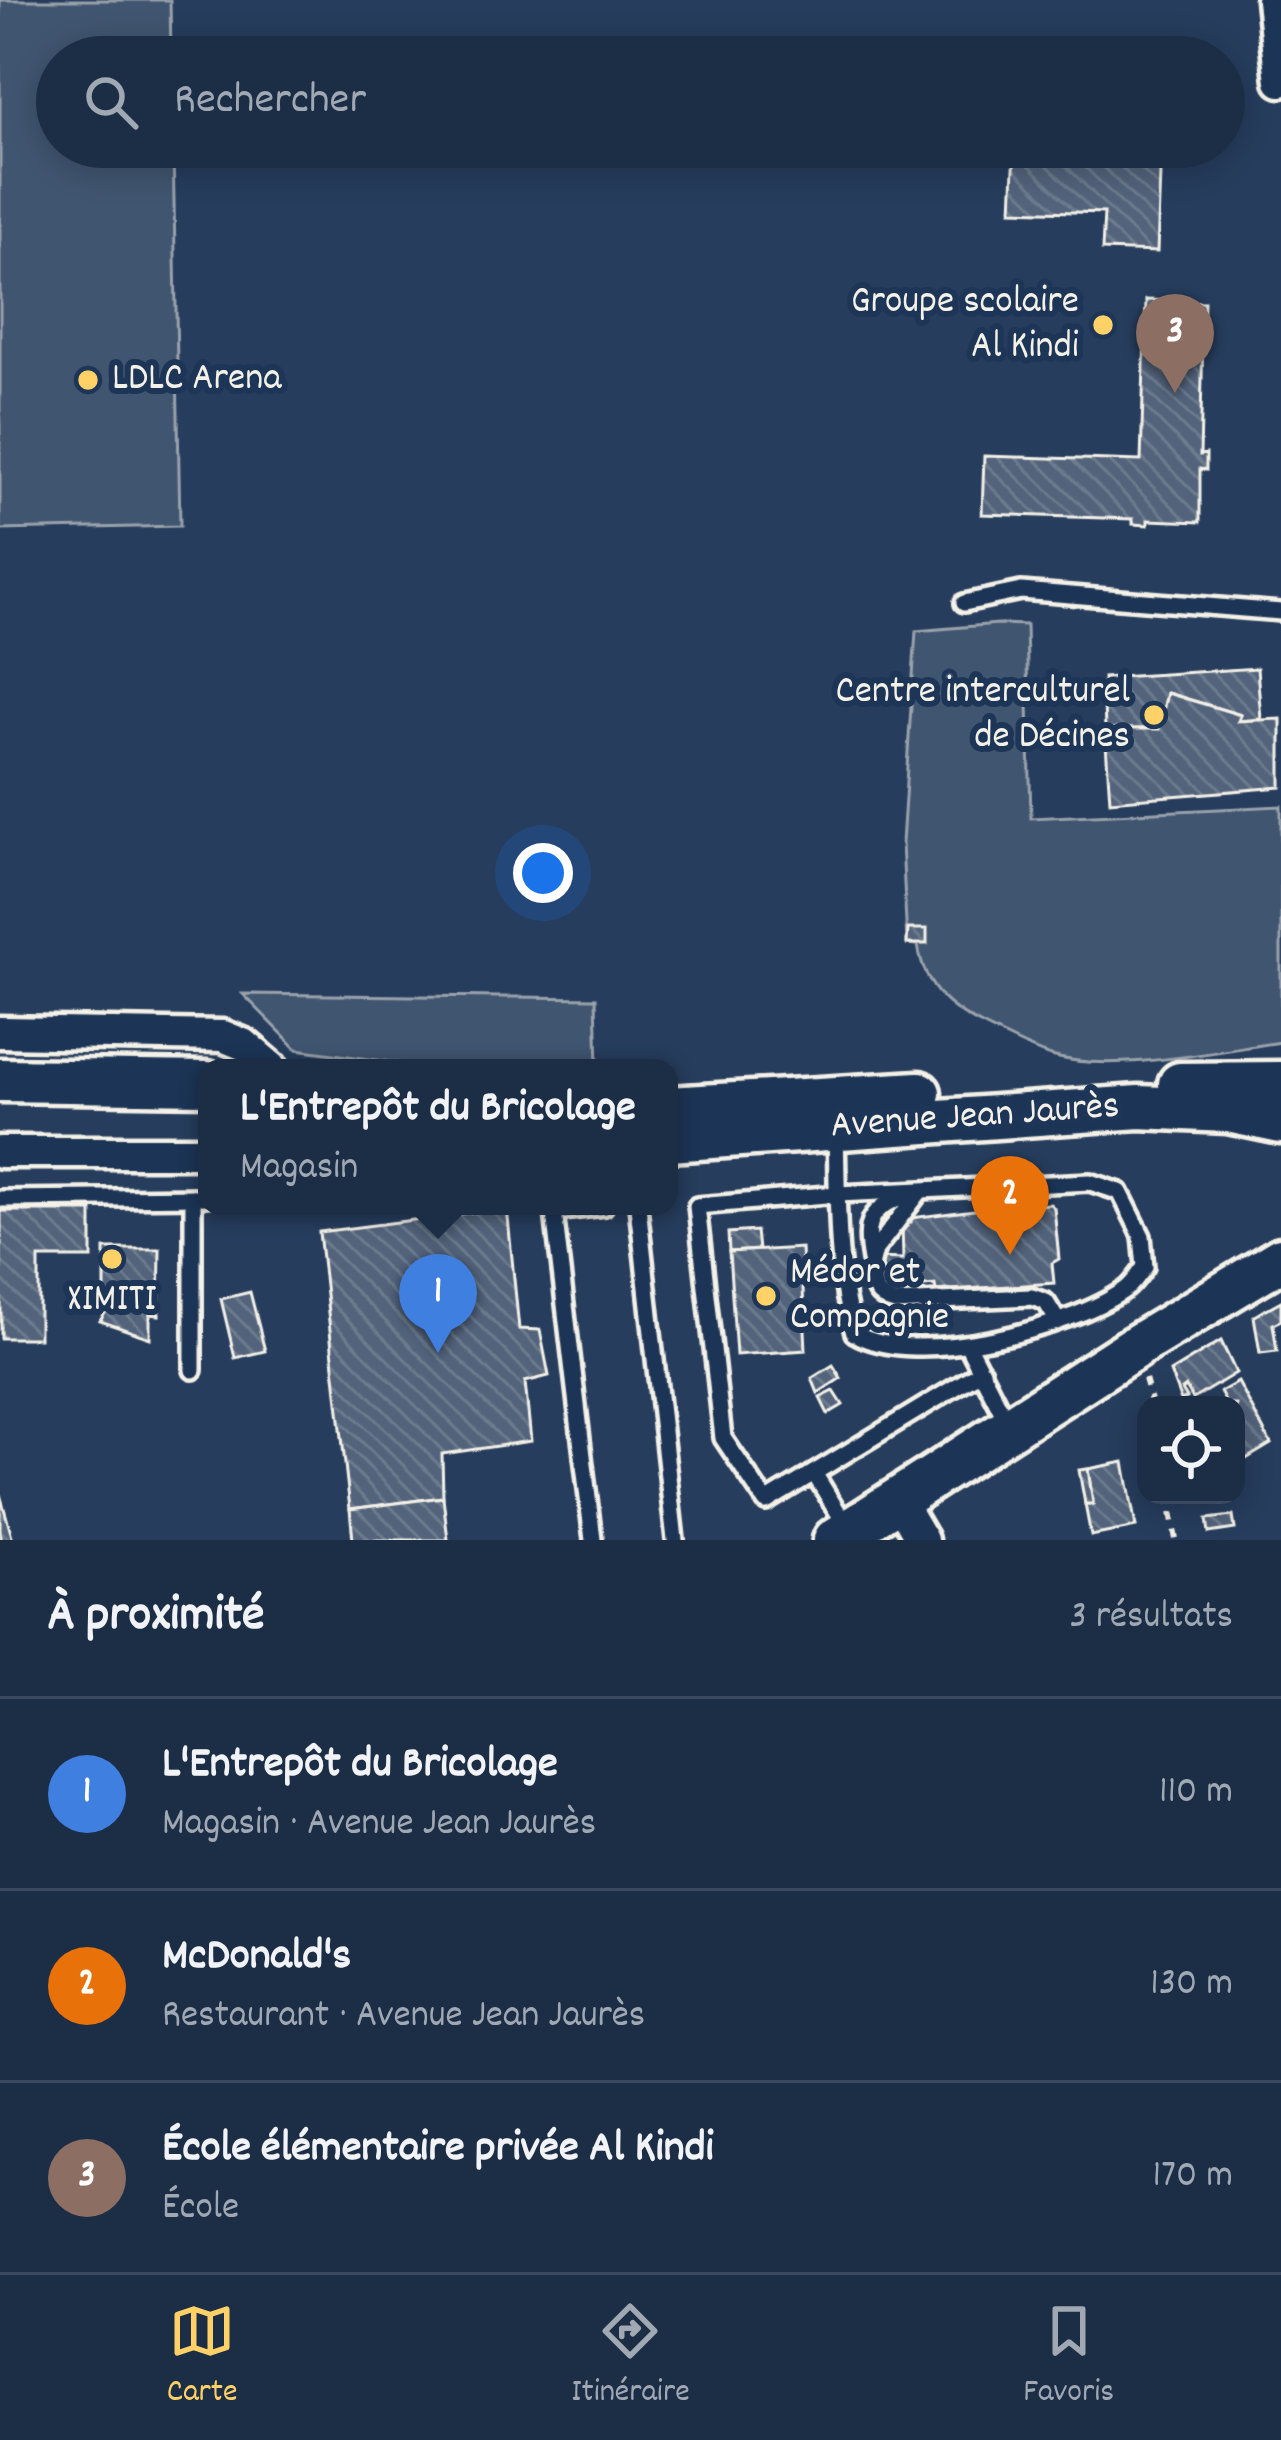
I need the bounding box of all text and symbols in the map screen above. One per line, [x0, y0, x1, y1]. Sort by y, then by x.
search box [36, 36, 1245, 168]
icon: search [78, 69, 144, 135]
text: Rechercher [174, 70, 366, 134]
place label: Groupe scolaire Al Kindi [851, 276, 1079, 376]
pin: 3 [1136, 294, 1214, 393]
marker: Groupe scolaire Al Kindi [1090, 312, 1116, 338]
place label: LDLC Arena [112, 353, 282, 408]
marker: LDLC Arena [75, 367, 101, 393]
place label: Centre interculturel de Décines [836, 666, 1130, 766]
marker: Centre interculturel de Décines [1141, 702, 1167, 728]
your location [513, 843, 573, 903]
popup [198, 1059, 678, 1215]
text: L'Entrepôt du Bricolage [240, 1078, 636, 1142]
street label: Avenue Jean Jaurès [829, 1080, 1121, 1156]
text: Magasin [240, 1142, 358, 1197]
pin: 2 [971, 1156, 1049, 1255]
marker: XIMITI [99, 1246, 125, 1272]
place label: Médor et Compagnie [790, 1247, 949, 1347]
pin: 1 [399, 1254, 477, 1353]
place label: XIMITI [68, 1274, 156, 1329]
marker: Médor et Compagnie [753, 1283, 779, 1309]
map controls [1137, 1396, 1245, 1504]
button: locate [1137, 1396, 1245, 1504]
text: À proximité [48, 1582, 265, 1654]
text: 3 résultats [1069, 1591, 1233, 1646]
text: L'Entrepôt du Bricolage [162, 1734, 558, 1798]
text: 1 [83, 1766, 91, 1821]
text: 110 m [1159, 1766, 1233, 1821]
text: Magasin · Avenue Jean Jaurès [162, 1798, 596, 1853]
text: McDonald's [162, 1926, 351, 1990]
text: 2 [78, 1958, 96, 2013]
text: 130 m [1150, 1958, 1233, 2013]
text: Restaurant · Avenue Jean Jaurès [162, 1990, 645, 2045]
text: École élémentaire privée Al Kindi [162, 2118, 714, 2182]
text: 3 [78, 2150, 96, 2205]
text: 170 m [1153, 2150, 1233, 2205]
text: École [162, 2182, 239, 2237]
tab: Carte [167, 2298, 238, 2417]
tab: Itinéraire [571, 2298, 690, 2417]
tab: Favoris [1023, 2298, 1114, 2417]

